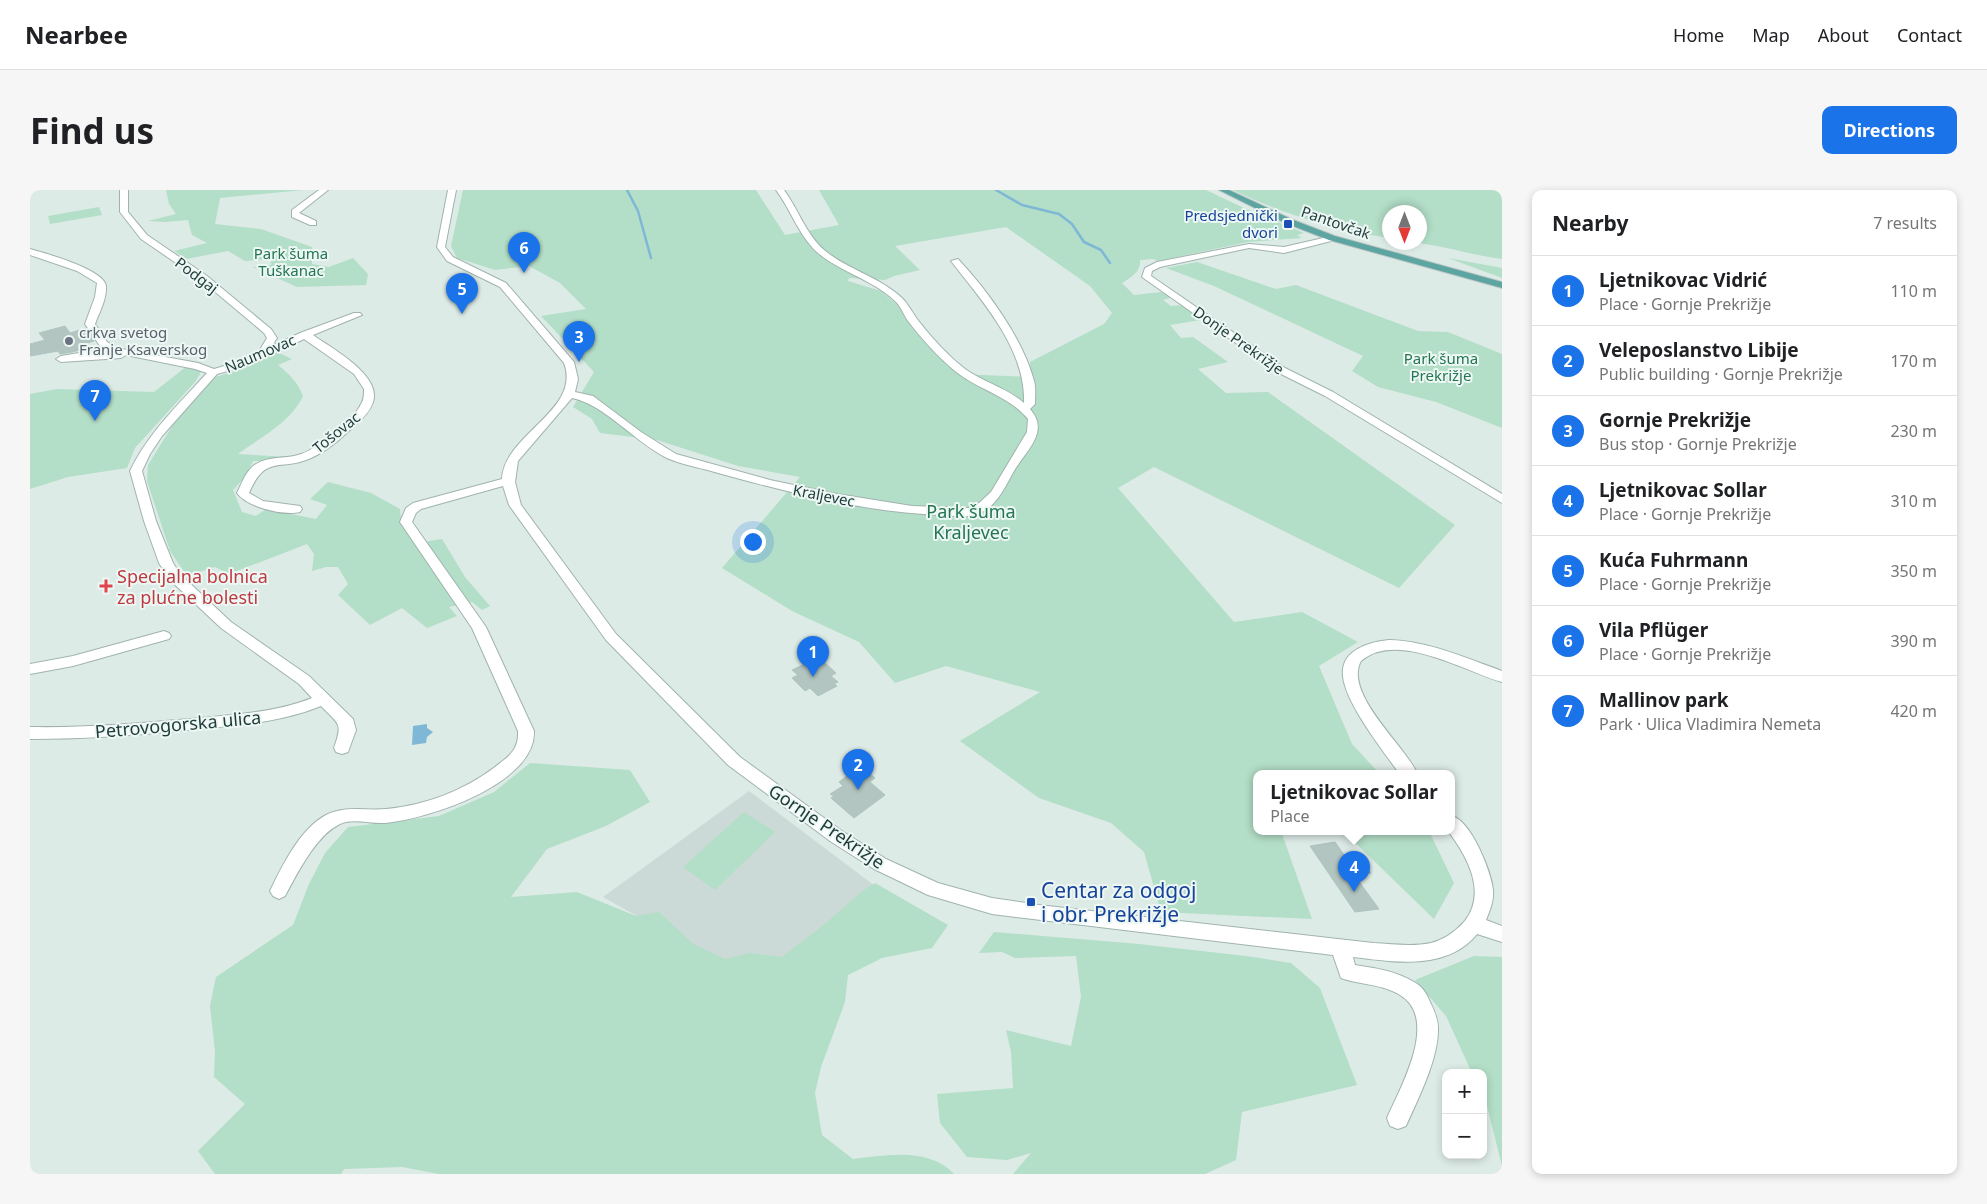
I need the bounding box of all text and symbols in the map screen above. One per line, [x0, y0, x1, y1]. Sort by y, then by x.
text: Nearbee [25, 18, 128, 51]
text: Home [1673, 23, 1724, 47]
text: Map [1752, 23, 1790, 47]
text: About [1818, 23, 1869, 47]
text: Contact [1897, 23, 1962, 47]
button: Directions [1822, 106, 1957, 154]
text: Find us [30, 107, 154, 154]
street label: Pantovčak [1299, 201, 1373, 243]
place label: Predsjednički dvori [1184, 205, 1278, 242]
north arrow [1382, 205, 1427, 250]
text: Nearby [1552, 209, 1628, 237]
text: 7 results [1873, 212, 1937, 234]
marker: Predsjednički dvori [1282, 218, 1294, 230]
pin: 6 [508, 232, 540, 273]
park label: Park šuma Tuškanac [254, 243, 328, 280]
street label: Podgaj [171, 252, 223, 298]
text: Ljetnikovac Vidrić [1599, 267, 1767, 293]
pin: 5 [446, 273, 478, 314]
text: 1 [1563, 280, 1573, 302]
text: 110 m [1890, 280, 1937, 302]
text: Place · Gornje Prekrižje [1599, 293, 1771, 315]
street label: Donje Prekrižje [1190, 301, 1288, 379]
pin: 3 [563, 321, 595, 362]
place label: crkva svetog Franje Ksaverskog [79, 322, 207, 359]
street label: Naumovac [222, 329, 298, 377]
marker: crkva svetog Franje Ksaverskog [63, 335, 75, 347]
text: Veleposlanstvo Libije [1599, 337, 1799, 363]
park label: Park šuma Prekrižje [1404, 348, 1478, 385]
text: 2 [1563, 350, 1573, 372]
text: 170 m [1890, 350, 1937, 372]
text: Public building · Gornje Prekrižje [1599, 363, 1843, 385]
pin: 7 [79, 380, 111, 421]
street label: Tošovac [308, 407, 364, 457]
text: Gornje Prekrižje [1599, 407, 1751, 433]
text: 3 [1563, 420, 1573, 442]
text: 230 m [1890, 420, 1937, 442]
text: Bus stop · Gornje Prekrižje [1599, 433, 1797, 455]
text: Ljetnikovac Sollar [1599, 477, 1767, 503]
street label: Kraljevec [791, 479, 857, 511]
text: 4 [1563, 490, 1573, 512]
text: 310 m [1890, 490, 1937, 512]
park label: Park šuma Kraljevec [926, 499, 1016, 544]
text: Place · Gornje Prekrižje [1599, 503, 1771, 525]
your location [740, 529, 766, 555]
text: Kuća Fuhrmann [1599, 547, 1748, 573]
text: 5 [1563, 560, 1573, 582]
text: 350 m [1890, 560, 1937, 582]
place label: Specijalna bolnica za plućne bolesti [117, 564, 268, 609]
text: Place · Gornje Prekrižje [1599, 573, 1771, 595]
marker: Specijalna bolnica za plućne bolesti [99, 579, 113, 593]
text: Vila Pflüger [1599, 617, 1708, 643]
text: 6 [1563, 630, 1573, 652]
text: 390 m [1890, 630, 1937, 652]
pin: 1 [797, 636, 829, 677]
text: Place · Gornje Prekrižje [1599, 643, 1771, 665]
text: Mallinov park [1599, 687, 1729, 713]
text: 7 [1563, 700, 1573, 722]
text: 420 m [1890, 700, 1937, 722]
street label: Petrovogorska ulica [94, 705, 262, 743]
text: Park · Ulica Vladimira Nemeta [1599, 713, 1821, 735]
pin: 2 [842, 749, 874, 790]
popup [1253, 770, 1455, 835]
street label: Gornje Prekrižje [764, 778, 890, 874]
text: Ljetnikovac Sollar [1270, 779, 1438, 805]
text: Place [1270, 805, 1310, 827]
pin: 4 [1338, 851, 1370, 892]
place label: Centar za odgoj i obr. Prekrižje [1041, 876, 1196, 928]
marker: Centar za odgoj i obr. Prekrižje [1025, 896, 1037, 908]
map controls [1442, 1069, 1487, 1159]
button: + [1442, 1069, 1487, 1114]
button: − [1442, 1114, 1487, 1159]

